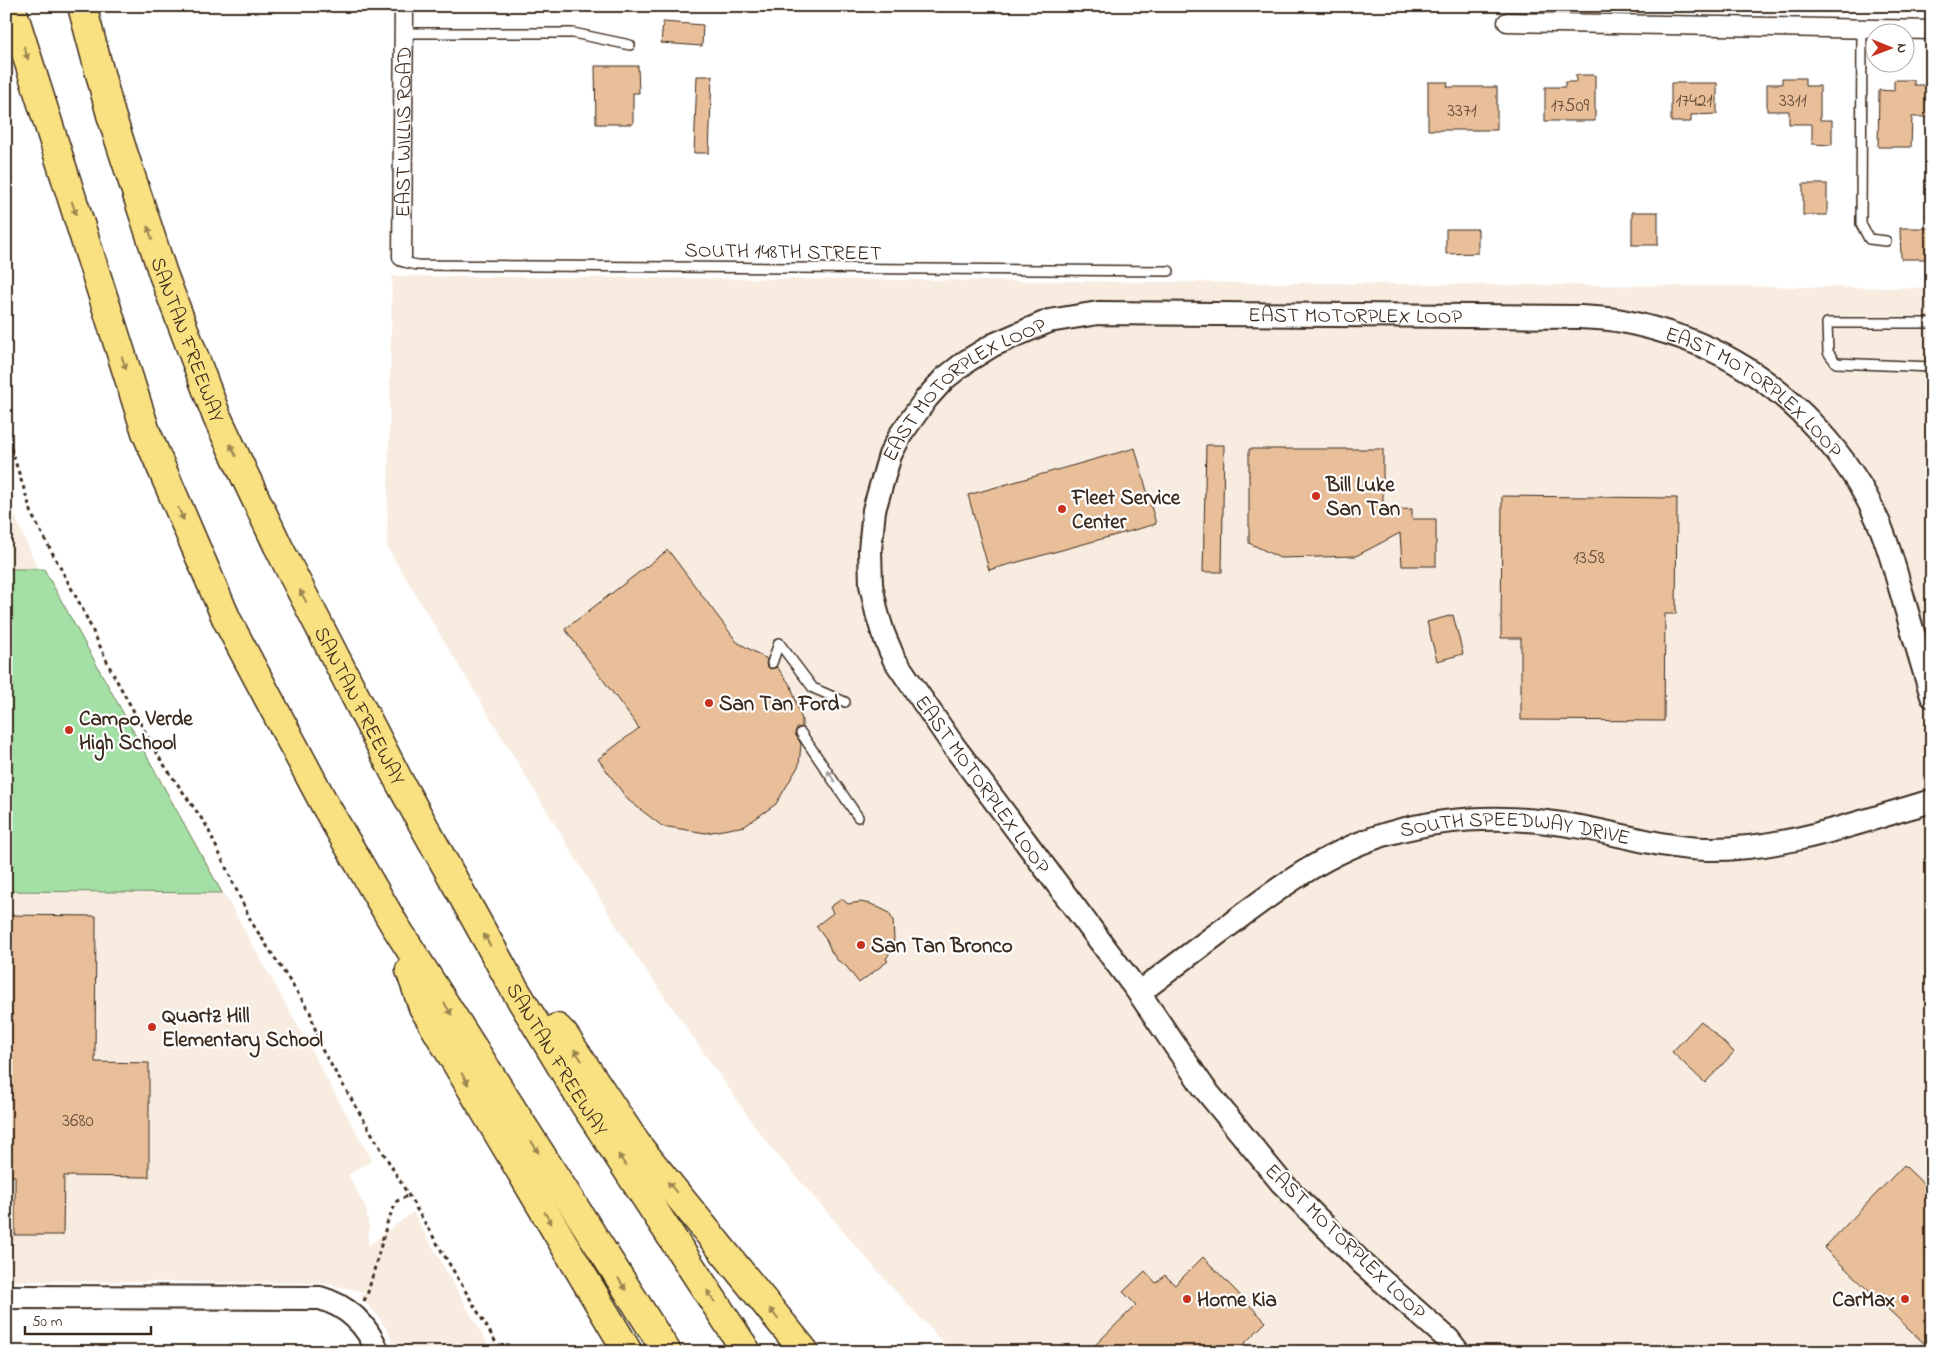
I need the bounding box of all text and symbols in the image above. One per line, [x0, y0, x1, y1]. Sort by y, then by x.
north arrow [1866, 22, 1916, 72]
text: N [1891, 43, 1912, 53]
one-way arrow [22, 45, 30, 60]
street label: EAST WILLIS ROAD [389, 46, 421, 218]
house number: 17421 [1675, 88, 1713, 115]
house number: 3311 [1779, 88, 1807, 115]
house number: 17509 [1551, 93, 1590, 120]
house number: 3371 [1447, 98, 1477, 125]
one-way arrow [71, 200, 79, 215]
one-way arrow [145, 225, 153, 240]
street label: SOUTH 148TH STREET [684, 236, 882, 270]
street label: SANTAN FREEWAY [141, 253, 231, 427]
street label: EAST MOTORPLEX LOOP [1248, 301, 1463, 333]
street label: EAST MOTORPLEX LOOP [876, 311, 1051, 467]
street label: EAST MOTORPLEX LOOP [1661, 320, 1849, 465]
one-way arrow [120, 355, 128, 370]
one-way arrow [228, 443, 236, 457]
place label: Bill Luke San Tan [1325, 471, 1400, 525]
place label: Fleet Service Center [1071, 484, 1181, 538]
marker: Bill Luke San Tan [1310, 490, 1322, 502]
marker: Fleet Service Center [1056, 503, 1068, 515]
one-way arrow [178, 507, 186, 521]
house number: 1358 [1573, 545, 1605, 572]
one-way arrow [299, 589, 307, 604]
street label: SANTAN FREEWAY [305, 622, 412, 791]
place label: San Tan Ford [719, 690, 840, 720]
street label: EAST MOTORPLEX LOOP [906, 690, 1057, 881]
marker: San Tan Ford [703, 697, 715, 709]
place label: Campo Verde High School [79, 705, 193, 761]
marker: Campo Verde High School [63, 724, 75, 736]
one-way arrow [826, 769, 835, 783]
street label: SOUTH SPEEDWAY DRIVE [1397, 806, 1633, 854]
place label: San Tan Bronco [871, 932, 1013, 962]
one-way arrow [483, 933, 491, 947]
marker: San Tan Bronco [855, 939, 867, 951]
street label: SANTAN FREEWAY [497, 978, 614, 1143]
place label: Quartz Hill Elementary School [162, 1002, 324, 1058]
one-way arrow [443, 1003, 453, 1016]
marker: Quartz Hill Elementary School [146, 1021, 158, 1033]
one-way arrow [573, 1049, 582, 1062]
one-way arrow [461, 1071, 469, 1086]
house number: 3680 [62, 1108, 94, 1135]
one-way arrow [530, 1140, 540, 1153]
one-way arrow [617, 1154, 627, 1167]
street label: EAST MOTORPLEX LOOP [1257, 1157, 1432, 1328]
one-way arrow [666, 1181, 677, 1194]
one-way arrow [544, 1212, 553, 1225]
one-way arrow [617, 1277, 627, 1291]
place label: Horne Kia [1197, 1286, 1277, 1316]
place label: CarMax [1832, 1286, 1895, 1316]
one-way arrow [706, 1290, 716, 1303]
marker: Horne Kia [1181, 1293, 1193, 1305]
marker: CarMax [1899, 1293, 1911, 1305]
scale bar [25, 1303, 151, 1335]
one-way arrow [769, 1307, 780, 1320]
text: 50 m [32, 1311, 63, 1333]

